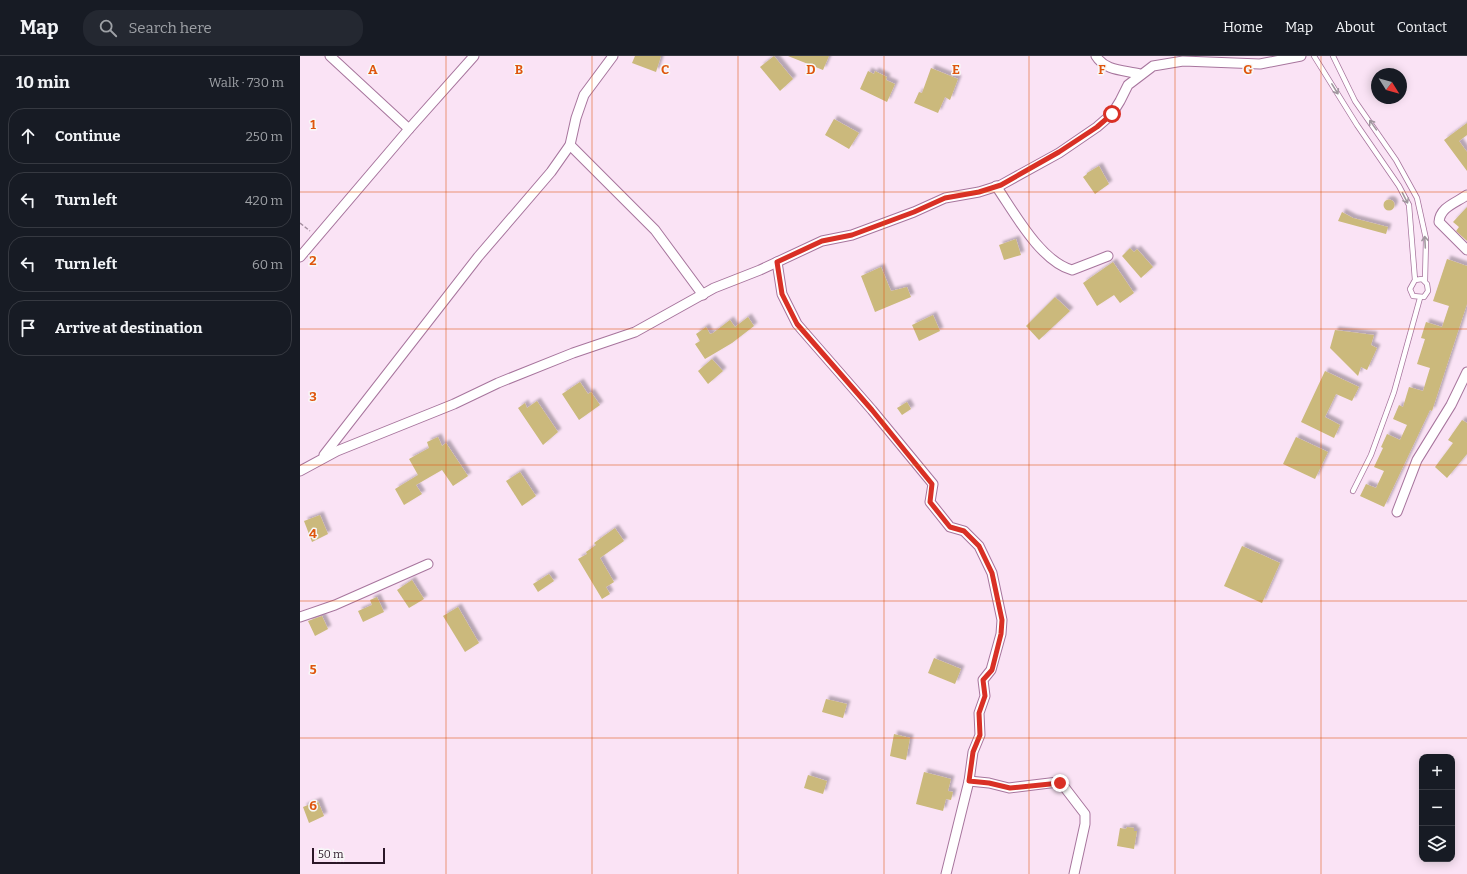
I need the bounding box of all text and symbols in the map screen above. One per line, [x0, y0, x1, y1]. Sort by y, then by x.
search box [83, 10, 363, 46]
text: Map [20, 16, 59, 39]
icon: search [97, 17, 119, 39]
text: Search here [129, 19, 212, 37]
text: Home [1223, 19, 1263, 36]
text: Map [1285, 19, 1313, 36]
text: About [1335, 19, 1375, 36]
text: Contact [1397, 19, 1447, 36]
text: A [368, 62, 378, 77]
text: B [515, 62, 523, 77]
text: C [661, 62, 669, 77]
text: D [806, 62, 816, 77]
text: E [952, 62, 960, 77]
text: F [1098, 62, 1106, 77]
text: G [1243, 62, 1253, 77]
north arrow [1371, 68, 1407, 104]
text: 10 min [16, 72, 70, 93]
text: Walk · 730 m [209, 75, 284, 90]
one-way arrow [1331, 83, 1339, 95]
route start [1103, 105, 1121, 123]
text: 1 [310, 117, 316, 132]
one-way arrow [1369, 120, 1377, 131]
icon: ahead [17, 125, 39, 147]
text: Continue [55, 127, 121, 145]
text: 250 m [246, 129, 283, 144]
icon: left [17, 189, 39, 211]
text: Turn left [55, 191, 117, 209]
one-way arrow [1402, 192, 1410, 204]
text: 420 m [245, 193, 283, 208]
one-way arrow [1422, 236, 1429, 249]
icon: left [17, 253, 39, 275]
text: 2 [309, 253, 317, 268]
text: Turn left [55, 255, 117, 273]
text: 60 m [252, 257, 283, 272]
icon: arrive [17, 317, 39, 339]
text: Arrive at destination [55, 319, 202, 337]
text: 3 [309, 389, 317, 404]
text: 4 [309, 526, 317, 541]
text: 5 [309, 662, 317, 677]
map controls [1419, 754, 1455, 862]
button: + [1419, 754, 1455, 790]
route end [1051, 774, 1069, 792]
button: − [1419, 790, 1455, 826]
text: 6 [309, 798, 317, 813]
button: layers [1419, 826, 1455, 862]
scale bar [312, 846, 385, 865]
text: 50 m [318, 848, 344, 861]

